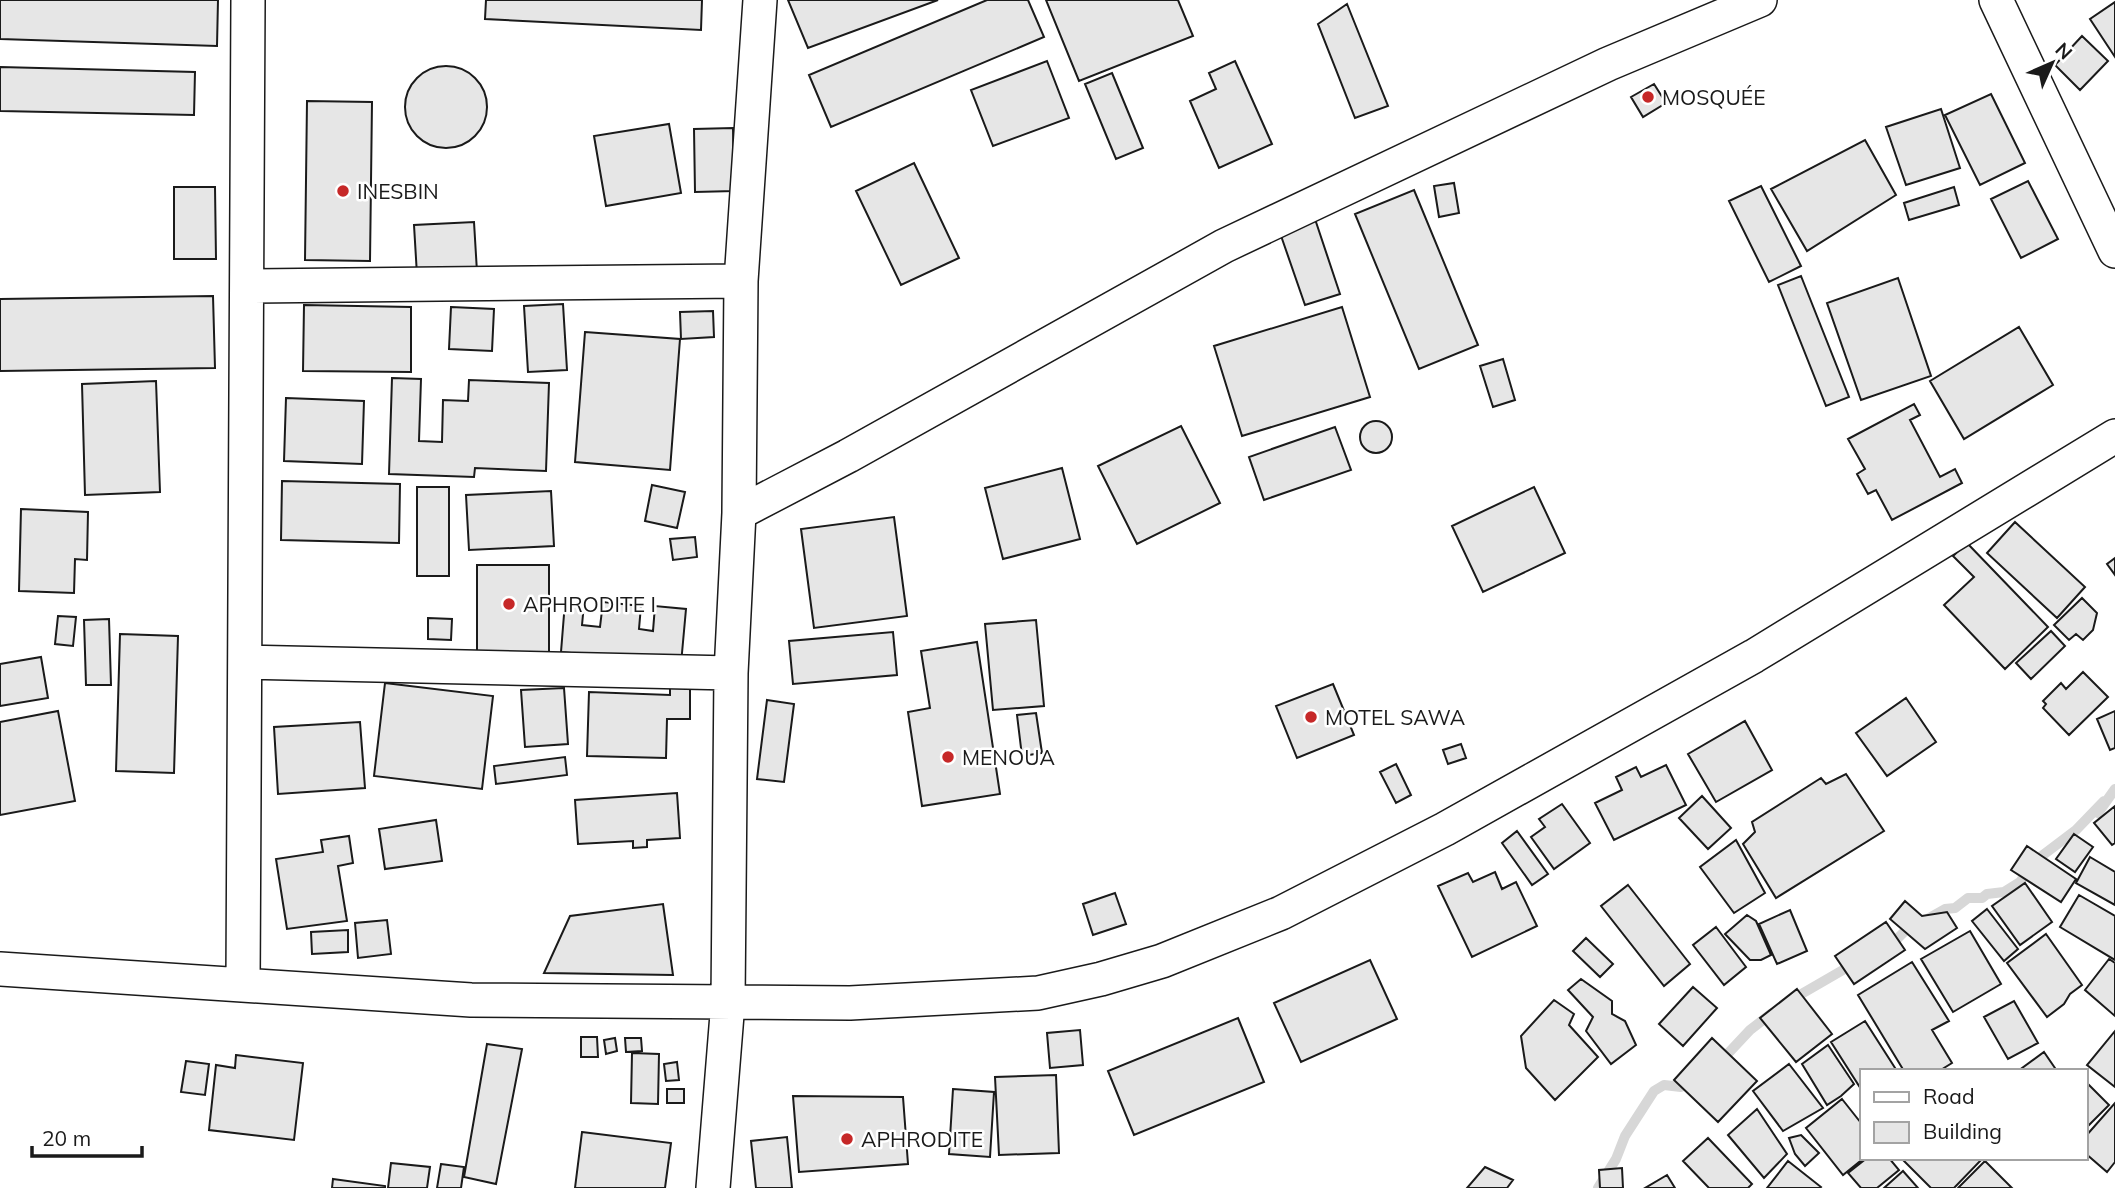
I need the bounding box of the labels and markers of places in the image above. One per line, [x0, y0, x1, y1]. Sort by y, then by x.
place label: MOSQUÉE [1662, 84, 1766, 110]
marker: MOSQUÉE [1640, 89, 1656, 105]
place label: INESBIN [357, 178, 439, 204]
marker: INESBIN [335, 183, 351, 199]
place label: APHRODITE I [523, 591, 656, 617]
marker: APHRODITE I [501, 596, 517, 612]
place label: MOTEL SAWA [1325, 704, 1466, 730]
marker: MOTEL SAWA [1303, 709, 1319, 725]
place label: MENOUA [962, 744, 1055, 770]
marker: MENOUA [940, 749, 956, 765]
place label: APHRODITE [861, 1126, 983, 1152]
marker: APHRODITE [839, 1131, 855, 1147]

